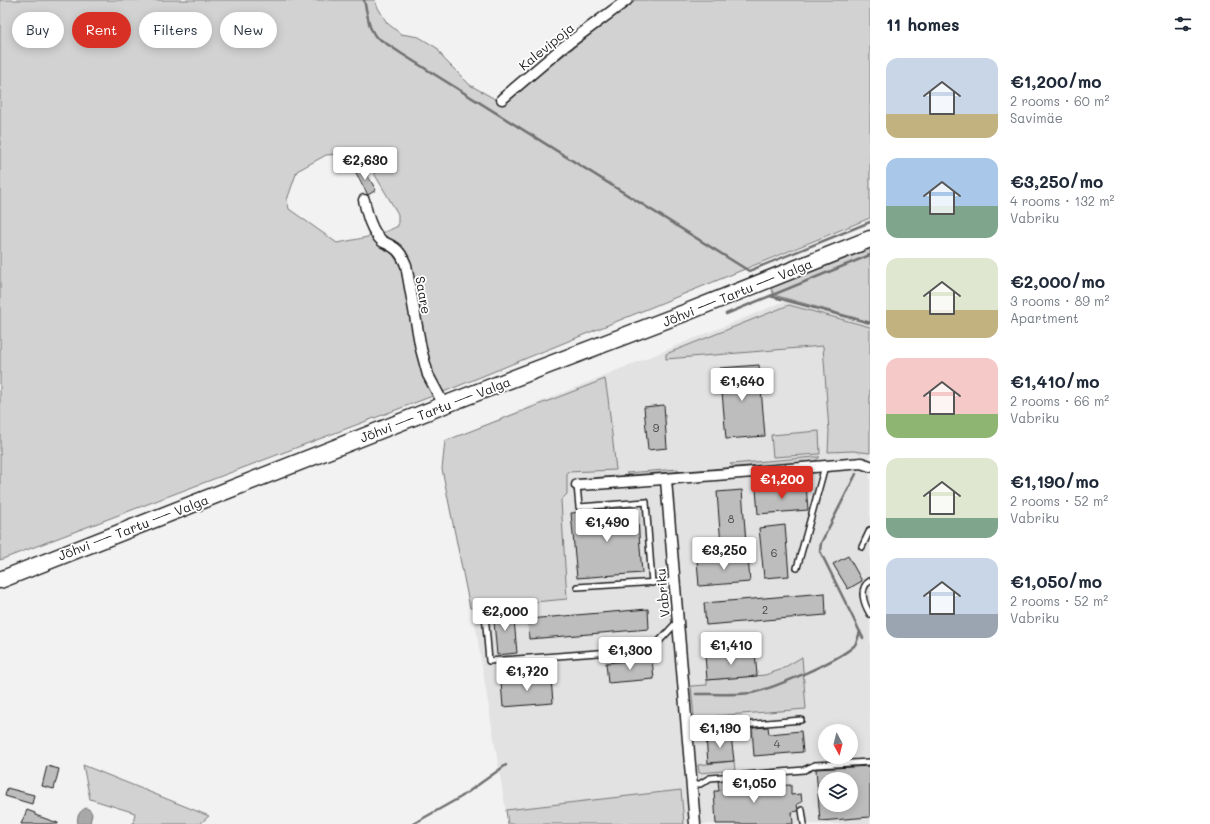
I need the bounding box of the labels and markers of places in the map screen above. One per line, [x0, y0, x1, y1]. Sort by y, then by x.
pin: €2,630 [332, 147, 398, 181]
pin: €1,640 [709, 368, 775, 402]
pin: €1,200 [749, 466, 815, 500]
pin: €1,490 [574, 509, 640, 543]
pin: €3,250 [691, 537, 757, 571]
pin: €2,000 [472, 598, 538, 632]
pin: €1,410 [698, 632, 764, 666]
pin: €1,300 [597, 637, 663, 671]
pin: €1,720 [494, 658, 560, 692]
pin: €1,190 [687, 715, 753, 749]
pin: €1,050 [721, 770, 787, 804]

